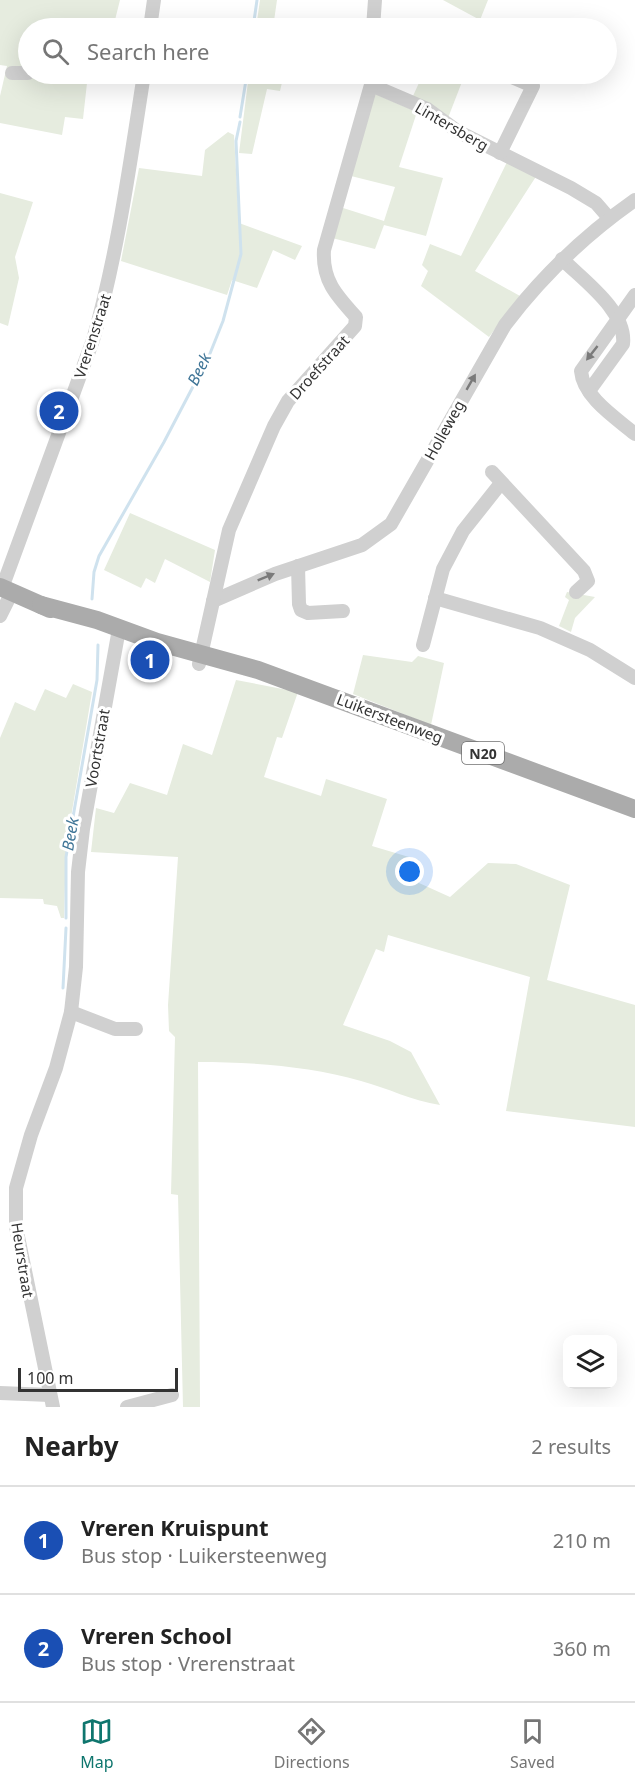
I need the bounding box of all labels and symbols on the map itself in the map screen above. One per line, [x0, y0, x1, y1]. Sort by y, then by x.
street label: Lintersberg [412, 97, 492, 155]
street label: Vrerenstraat [69, 291, 115, 381]
street label: Droefstraat [285, 330, 354, 404]
one-way arrow [586, 345, 598, 361]
water label: Beek [182, 348, 217, 389]
one-way arrow [466, 373, 476, 390]
pin: 2 [40, 388, 78, 434]
street label: Holleweg [419, 396, 469, 464]
one-way arrow [258, 572, 276, 582]
pin: 1 [130, 638, 170, 682]
street label: Luikersteenweg [334, 689, 446, 747]
street label: Voortstraat [80, 707, 114, 789]
road number: N20 [462, 742, 504, 764]
water label: Beek [56, 815, 84, 852]
your location [395, 857, 424, 886]
street label: Heurstraat [7, 1221, 39, 1300]
scale bar [18, 1365, 178, 1392]

